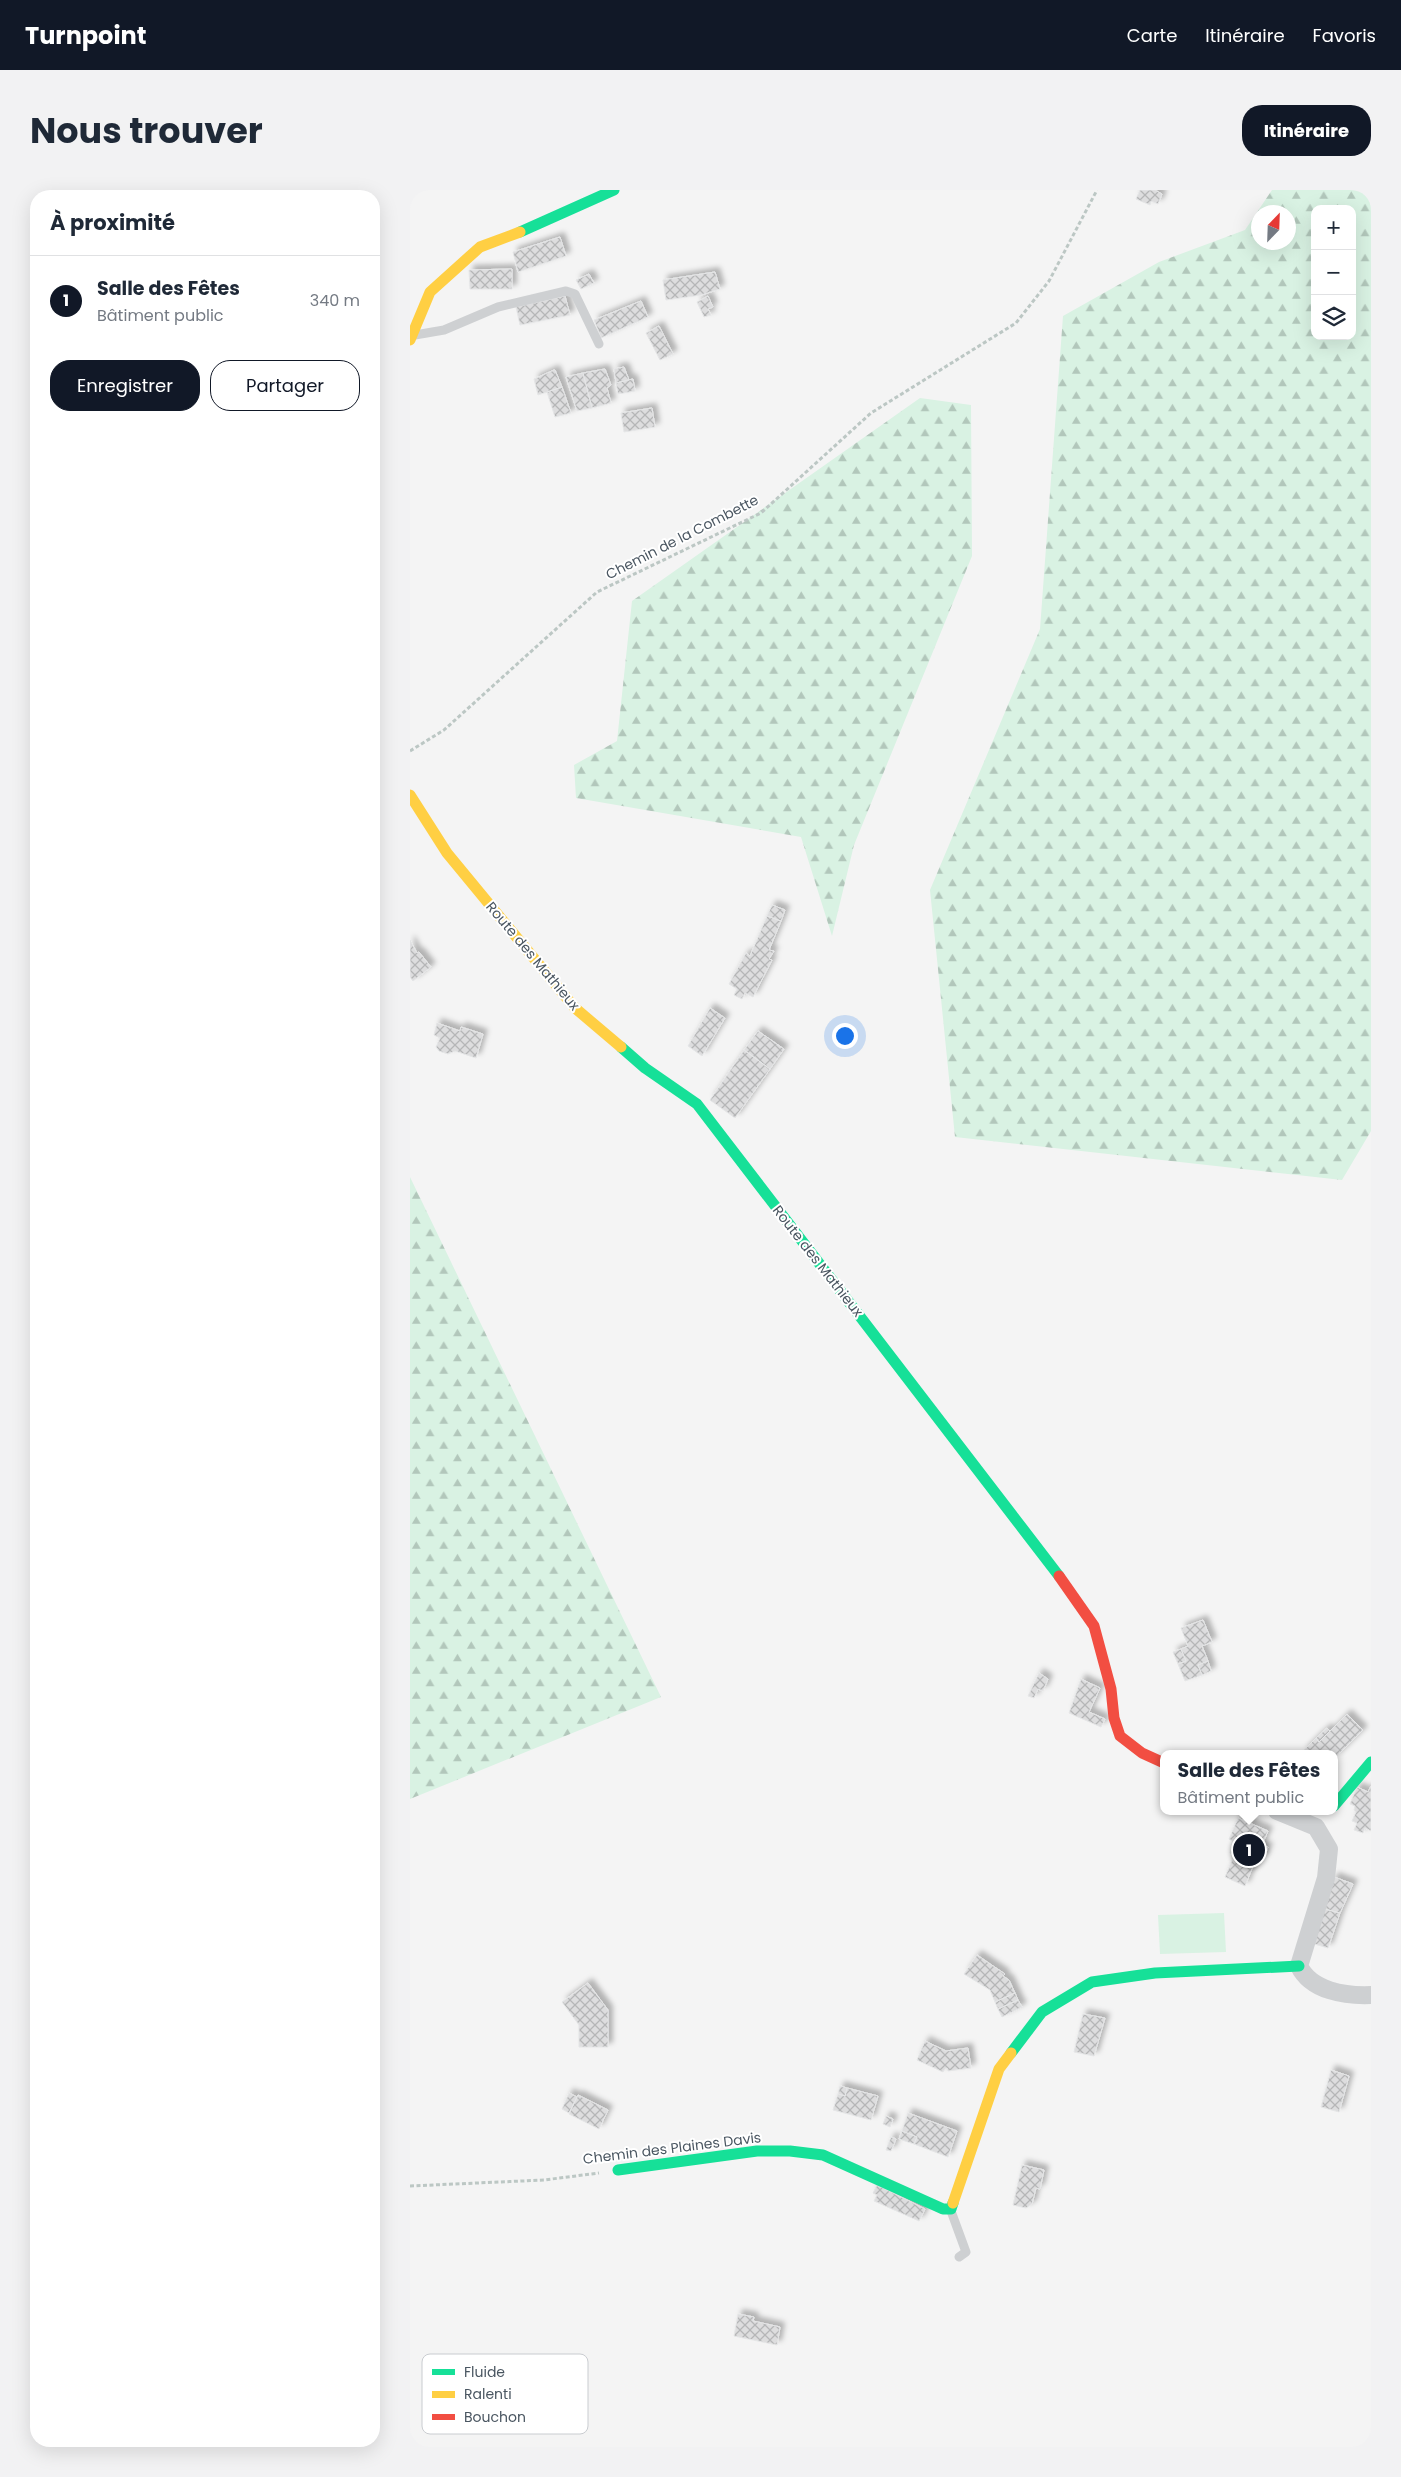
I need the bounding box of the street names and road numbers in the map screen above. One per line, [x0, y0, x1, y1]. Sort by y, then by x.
street label: Chemin de la Combette [602, 490, 762, 584]
street label: Route des Mathieux [481, 897, 585, 1015]
street label: Route des Mathieux [768, 1201, 868, 1321]
street label: Chemin des Plaines Davis [582, 2127, 762, 2169]

